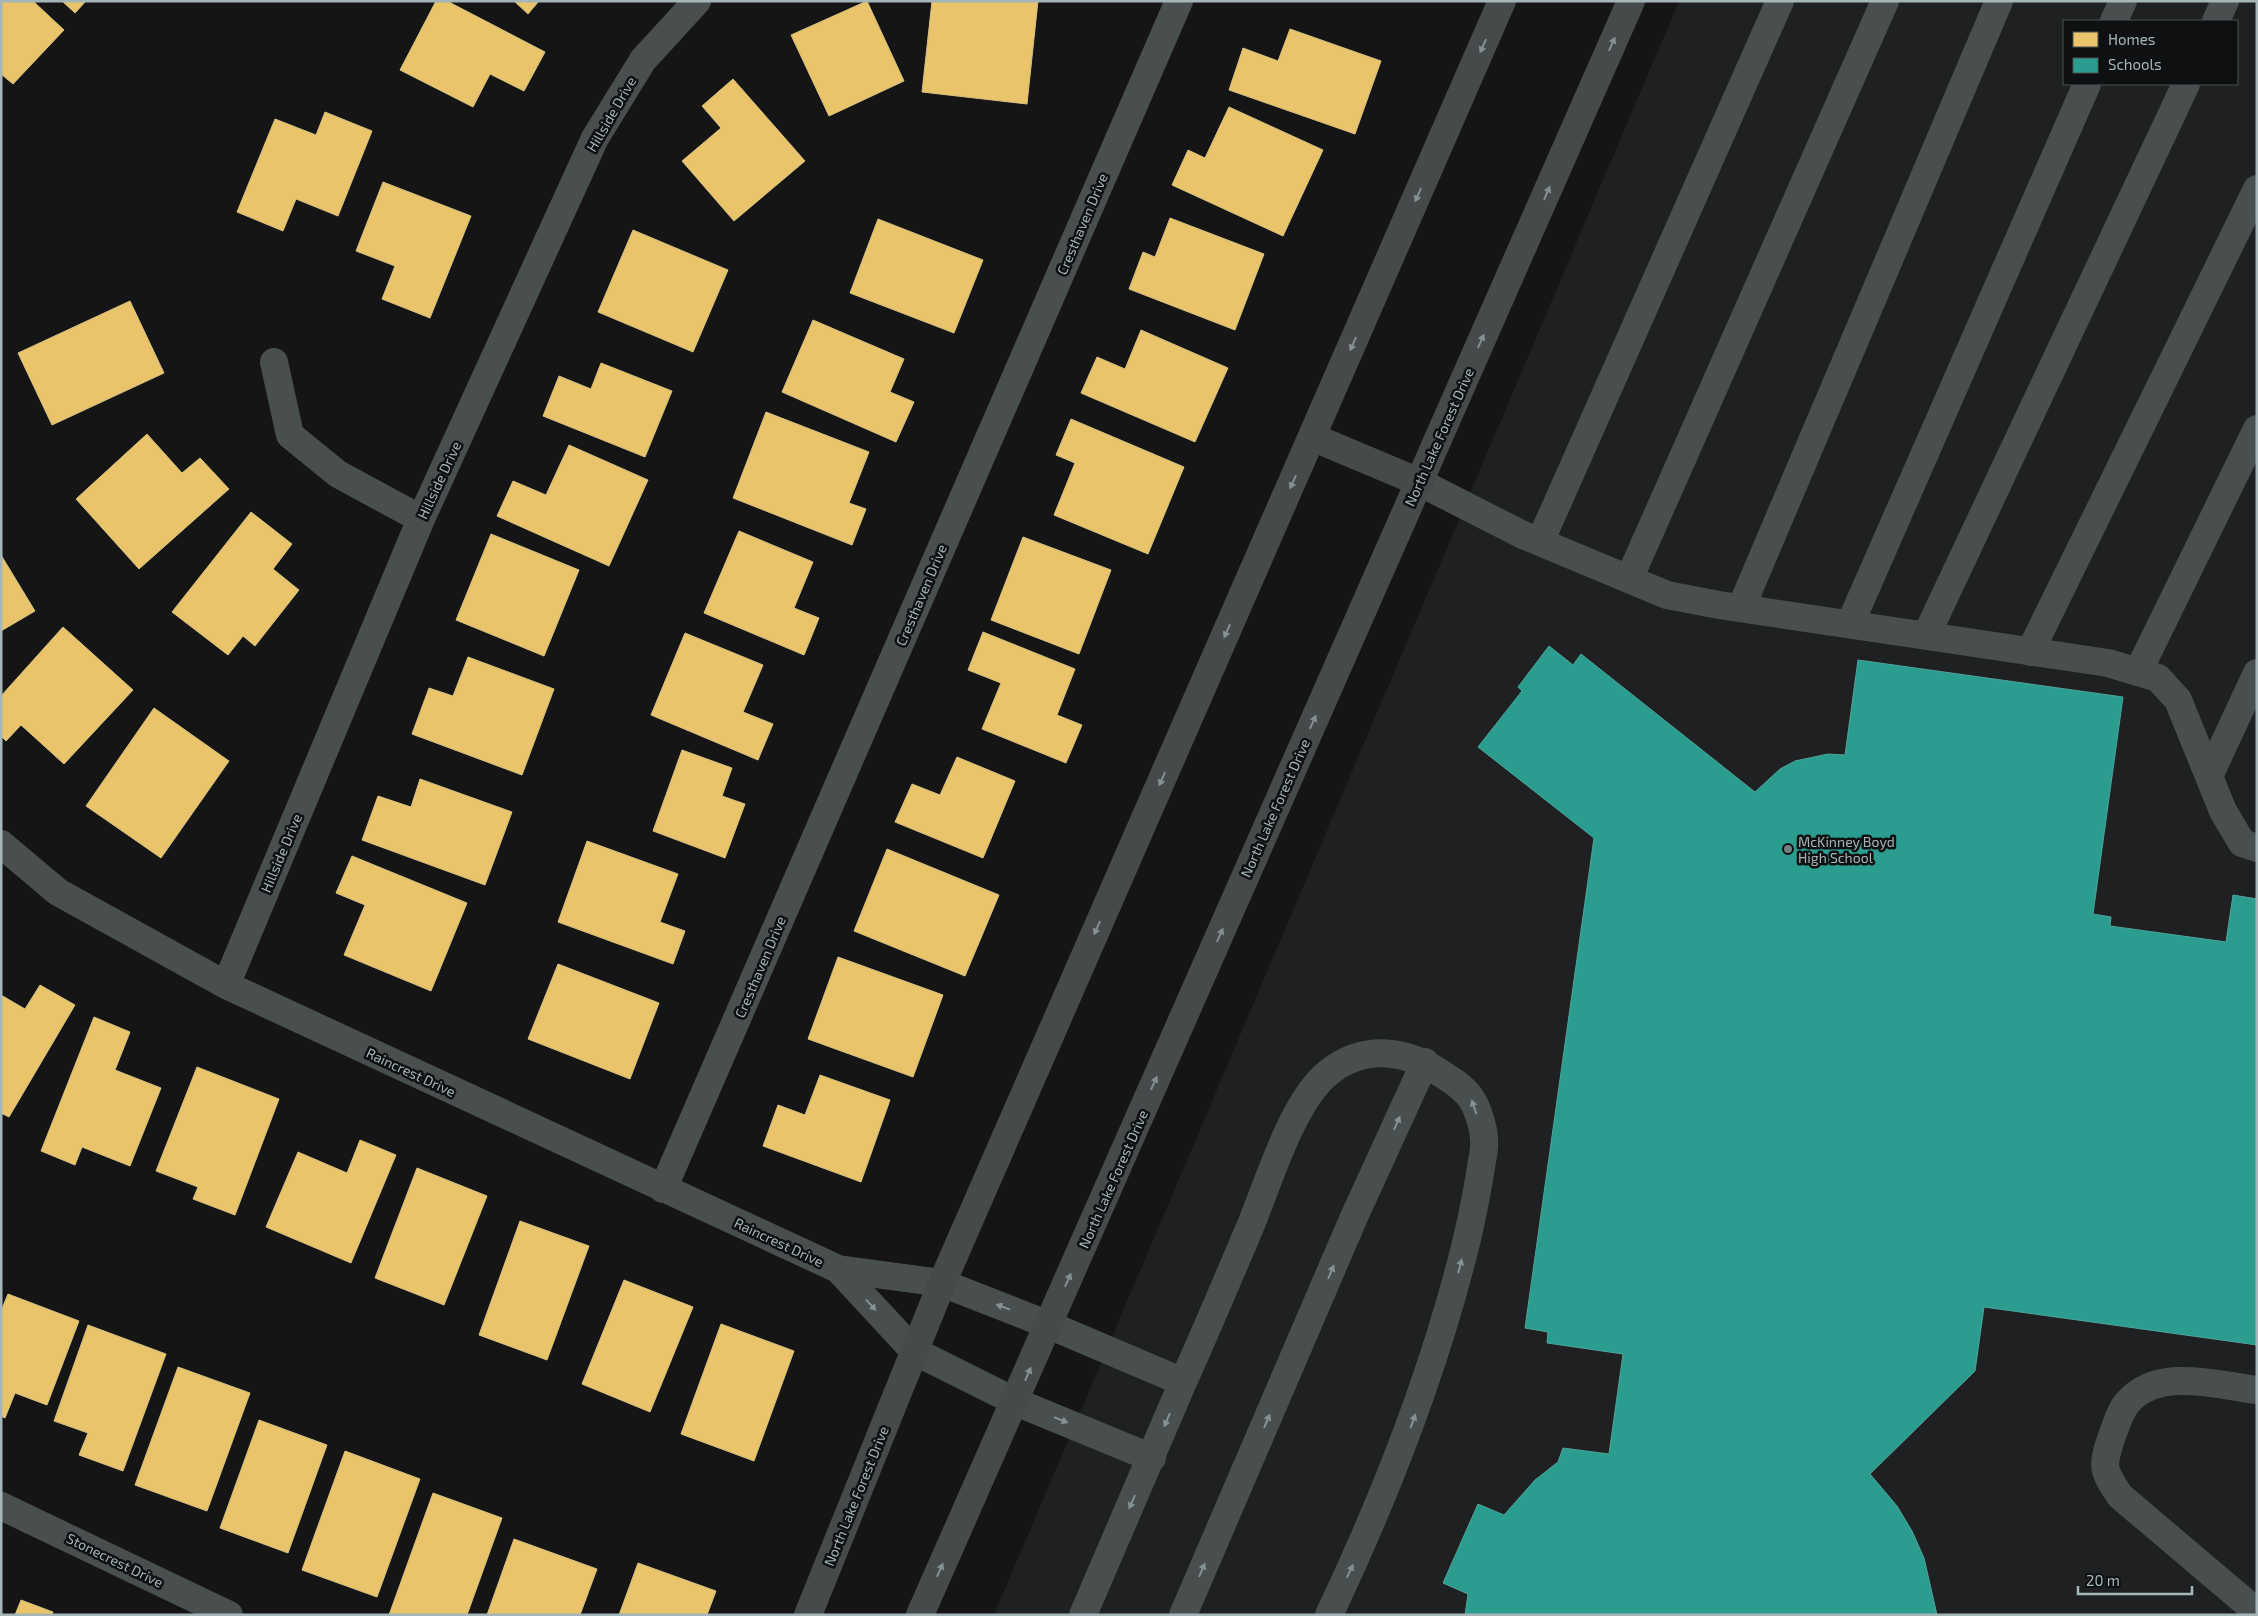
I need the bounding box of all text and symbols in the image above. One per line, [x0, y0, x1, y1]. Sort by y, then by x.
legend [2063, 20, 2238, 85]
text: Homes [2108, 30, 2155, 48]
one-way arrow [1609, 37, 1617, 51]
one-way arrow [1478, 39, 1486, 53]
text: Schools [2108, 55, 2162, 73]
street label: Hillside Drive [583, 74, 639, 154]
street label: Cresthaven Drive [1053, 171, 1111, 277]
one-way arrow [1543, 186, 1551, 200]
one-way arrow [1413, 188, 1421, 202]
one-way arrow [1478, 334, 1486, 348]
one-way arrow [1348, 337, 1356, 351]
street label: North Lake Forest Drive [1401, 365, 1477, 509]
street label: Hillside Drive [414, 439, 464, 521]
one-way arrow [1288, 475, 1296, 489]
street label: Cresthaven Drive [892, 542, 950, 648]
one-way arrow [1223, 624, 1231, 638]
one-way arrow [1310, 715, 1318, 729]
street label: North Lake Forest Drive [1237, 736, 1313, 880]
one-way arrow [1158, 772, 1166, 786]
street label: Hillside Drive [257, 811, 305, 895]
place label: McKinney Boyd High School [1798, 833, 1895, 866]
marker: McKinney Boyd High School [1782, 843, 1794, 855]
street label: Cresthaven Drive [731, 914, 789, 1020]
one-way arrow [1093, 921, 1101, 935]
one-way arrow [1216, 928, 1224, 942]
street label: Raincrest Drive [364, 1044, 458, 1100]
one-way arrow [1151, 1076, 1159, 1090]
one-way arrow [1470, 1099, 1478, 1114]
street label: North Lake Forest Drive [1075, 1107, 1151, 1251]
one-way arrow [1393, 1116, 1401, 1130]
street label: Raincrest Drive [732, 1214, 826, 1270]
one-way arrow [1456, 1258, 1464, 1273]
one-way arrow [1327, 1264, 1335, 1279]
one-way arrow [1065, 1273, 1073, 1287]
one-way arrow [865, 1299, 877, 1311]
one-way arrow [996, 1303, 1010, 1311]
one-way arrow [1024, 1367, 1032, 1381]
one-way arrow [1163, 1413, 1171, 1427]
one-way arrow [1409, 1413, 1417, 1428]
one-way arrow [1263, 1414, 1271, 1428]
one-way arrow [1054, 1417, 1068, 1425]
street label: North Lake Forest Drive [820, 1424, 892, 1568]
one-way arrow [1128, 1495, 1136, 1509]
street label: Stonecrest Drive [64, 1529, 166, 1591]
one-way arrow [937, 1563, 945, 1577]
one-way arrow [1199, 1563, 1207, 1577]
one-way arrow [1346, 1564, 1354, 1578]
scale bar [2078, 1564, 2192, 1596]
text: 20 m [2086, 1571, 2120, 1589]

